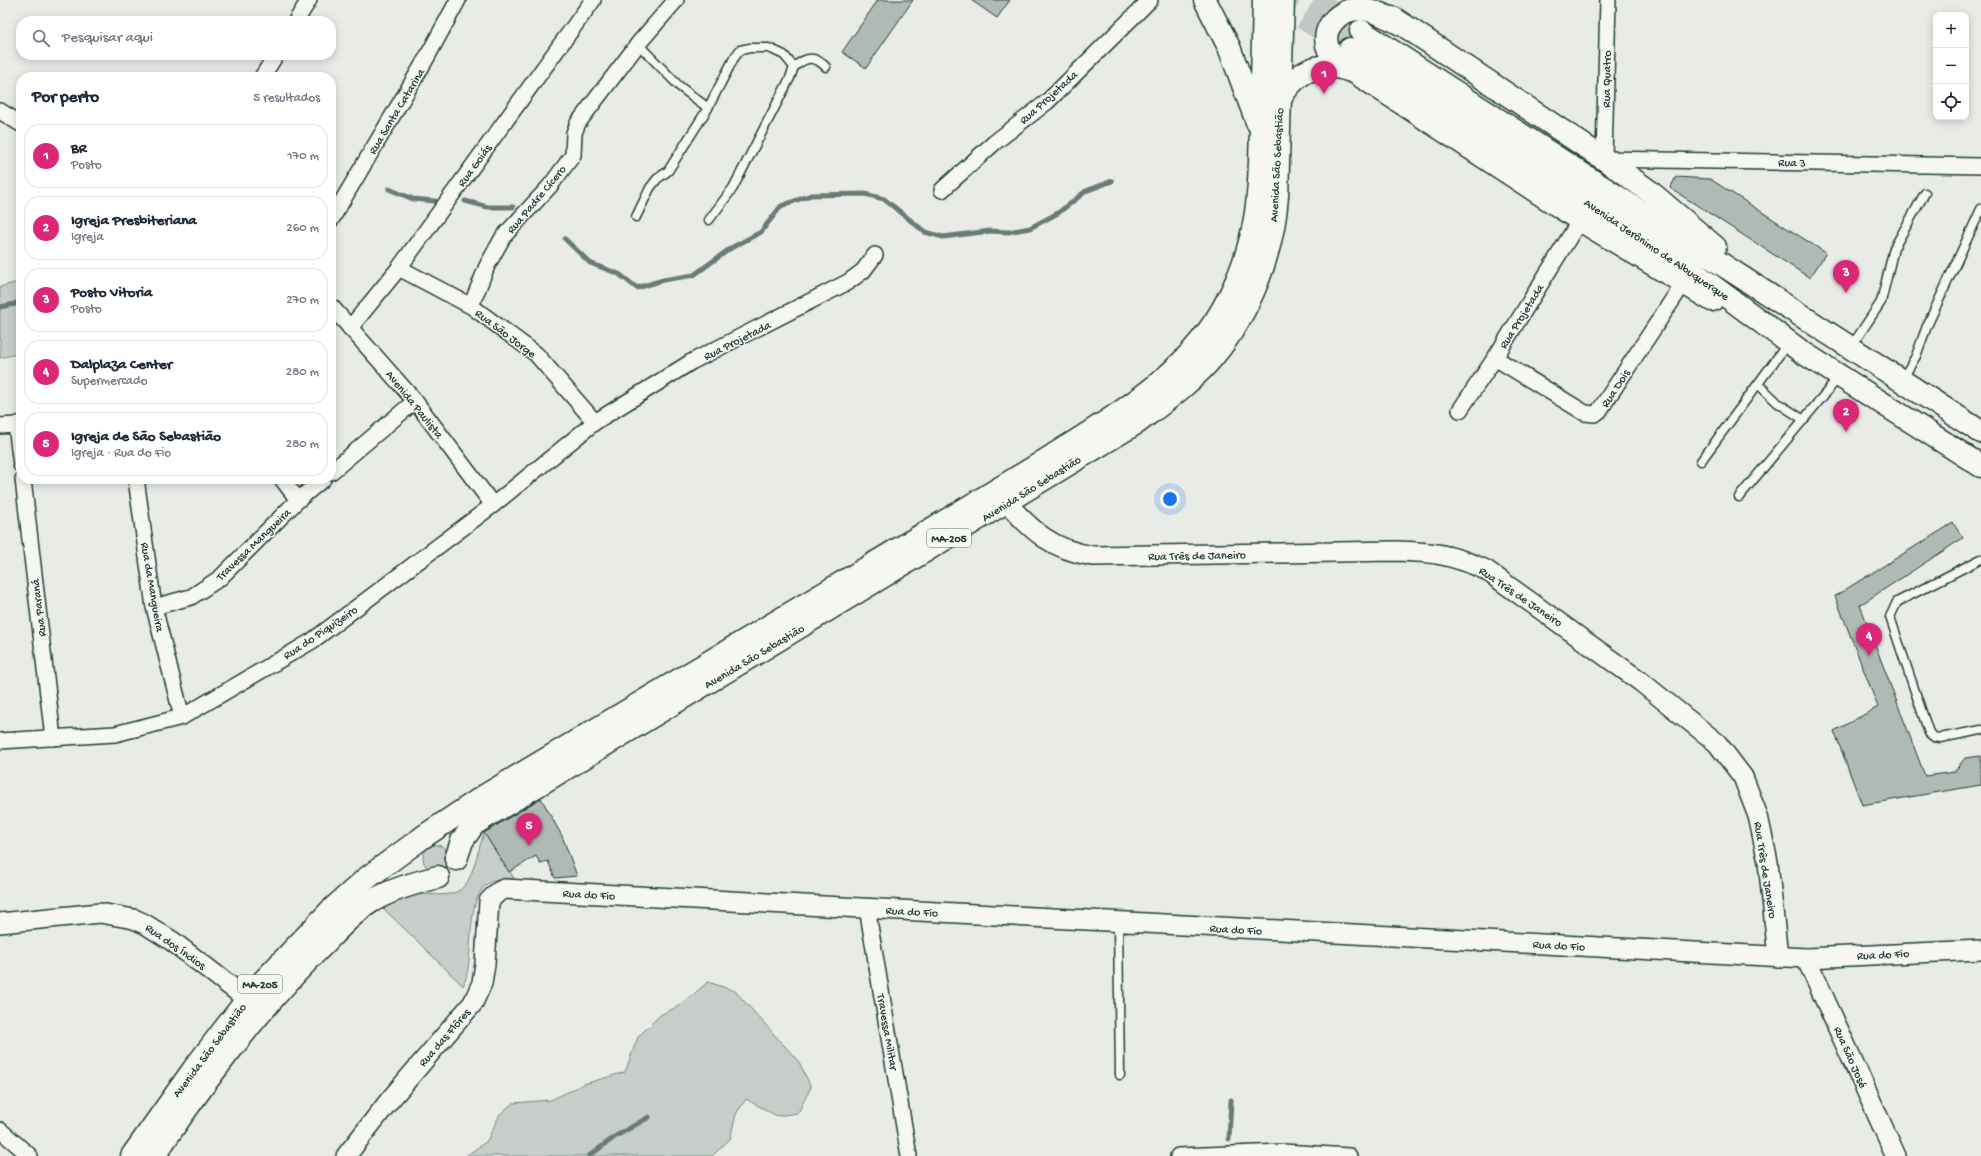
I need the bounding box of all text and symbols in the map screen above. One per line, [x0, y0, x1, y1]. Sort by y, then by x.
map controls [1933, 12, 1969, 120]
button: + [1933, 12, 1969, 48]
search box [16, 16, 336, 60]
icon: search [30, 27, 52, 49]
text: Pesquisar aqui [62, 29, 153, 47]
button: − [1933, 48, 1969, 84]
street label: Rua Quatro [1601, 50, 1615, 108]
pin: 1 [1311, 61, 1337, 94]
street label: Rua Santa Catarina [367, 66, 429, 158]
street label: Rua Projetada [1017, 68, 1082, 128]
button: locate [1933, 84, 1969, 120]
text: Por perto [32, 88, 99, 108]
text: 5 resultados [253, 91, 320, 106]
street label: Avenida São Sebastião [1268, 108, 1288, 223]
text: BR [71, 140, 87, 158]
street label: Rua Goiás [456, 142, 496, 190]
text: 1 [43, 149, 49, 164]
text: 170 m [287, 149, 319, 164]
street label: Rua 3 [1778, 157, 1806, 171]
text: Posto [71, 158, 102, 173]
street label: Rua Padre Cícero [505, 163, 570, 237]
street label: Avenida Jerônimo de Albuquerque [1581, 197, 1732, 305]
text: Igreja Presbiteriana [71, 212, 197, 230]
text: 2 [43, 221, 49, 236]
text: 260 m [286, 221, 319, 236]
text: Igreja [71, 230, 104, 245]
pin: 3 [1833, 260, 1859, 293]
street label: Rua Projetada [1497, 282, 1548, 352]
text: Posto Vitoria [71, 284, 152, 302]
text: 3 [43, 293, 49, 308]
text: 270 m [286, 293, 319, 308]
text: Posto [71, 302, 102, 317]
street label: Rua São Jorge [472, 307, 539, 363]
street label: Rua Projetada [702, 319, 774, 365]
text: Dalplaza Center [71, 356, 172, 374]
text: 4 [43, 365, 49, 380]
text: 280 m [286, 365, 319, 380]
street label: Rua Dois [1599, 367, 1634, 411]
street label: Avenida Paulista [382, 368, 445, 442]
text: Supermercado [71, 374, 147, 389]
pin: 2 [1833, 399, 1859, 432]
text: Igreja de São Sebastião [71, 428, 221, 446]
text: 5 [43, 437, 49, 452]
text: 280 m [286, 437, 319, 452]
text: Igreja · Rua do Fio [71, 446, 171, 461]
street label: Avenida São Sebastião [980, 453, 1084, 526]
your location [1160, 489, 1180, 509]
street label: Travessa Mangueira [213, 506, 295, 585]
road number: MA-205 [927, 529, 971, 547]
street label: Rua da Mangueira [136, 541, 166, 634]
street label: Rua Três de Janeiro [1148, 549, 1246, 565]
street label: Rua Três de Janeiro [1475, 565, 1564, 631]
street label: Rua Paraná [29, 578, 50, 637]
street label: Rua do Piquizeiro [281, 604, 361, 664]
street label: Avenida São Sebastião [702, 622, 808, 693]
pin: 4 [1856, 623, 1882, 656]
pin: 5 [516, 813, 542, 846]
street label: Rua Três de Janeiro [1749, 821, 1779, 920]
street label: Rua do Fio [562, 888, 615, 904]
street label: Rua do Fio [885, 905, 938, 921]
street label: Rua dos Índios [142, 922, 208, 974]
street label: Rua do Fio [1209, 923, 1262, 939]
street label: Rua do Fio [1532, 939, 1585, 955]
street label: Rua do Fio [1857, 948, 1910, 964]
road number: MA-205 [238, 975, 282, 993]
street label: Travessa Militar [872, 992, 900, 1073]
street label: Avenida São Sebastião [171, 1001, 251, 1101]
street label: Rua das Flôres [417, 1006, 475, 1070]
street label: Rua São José [1829, 1025, 1869, 1092]

